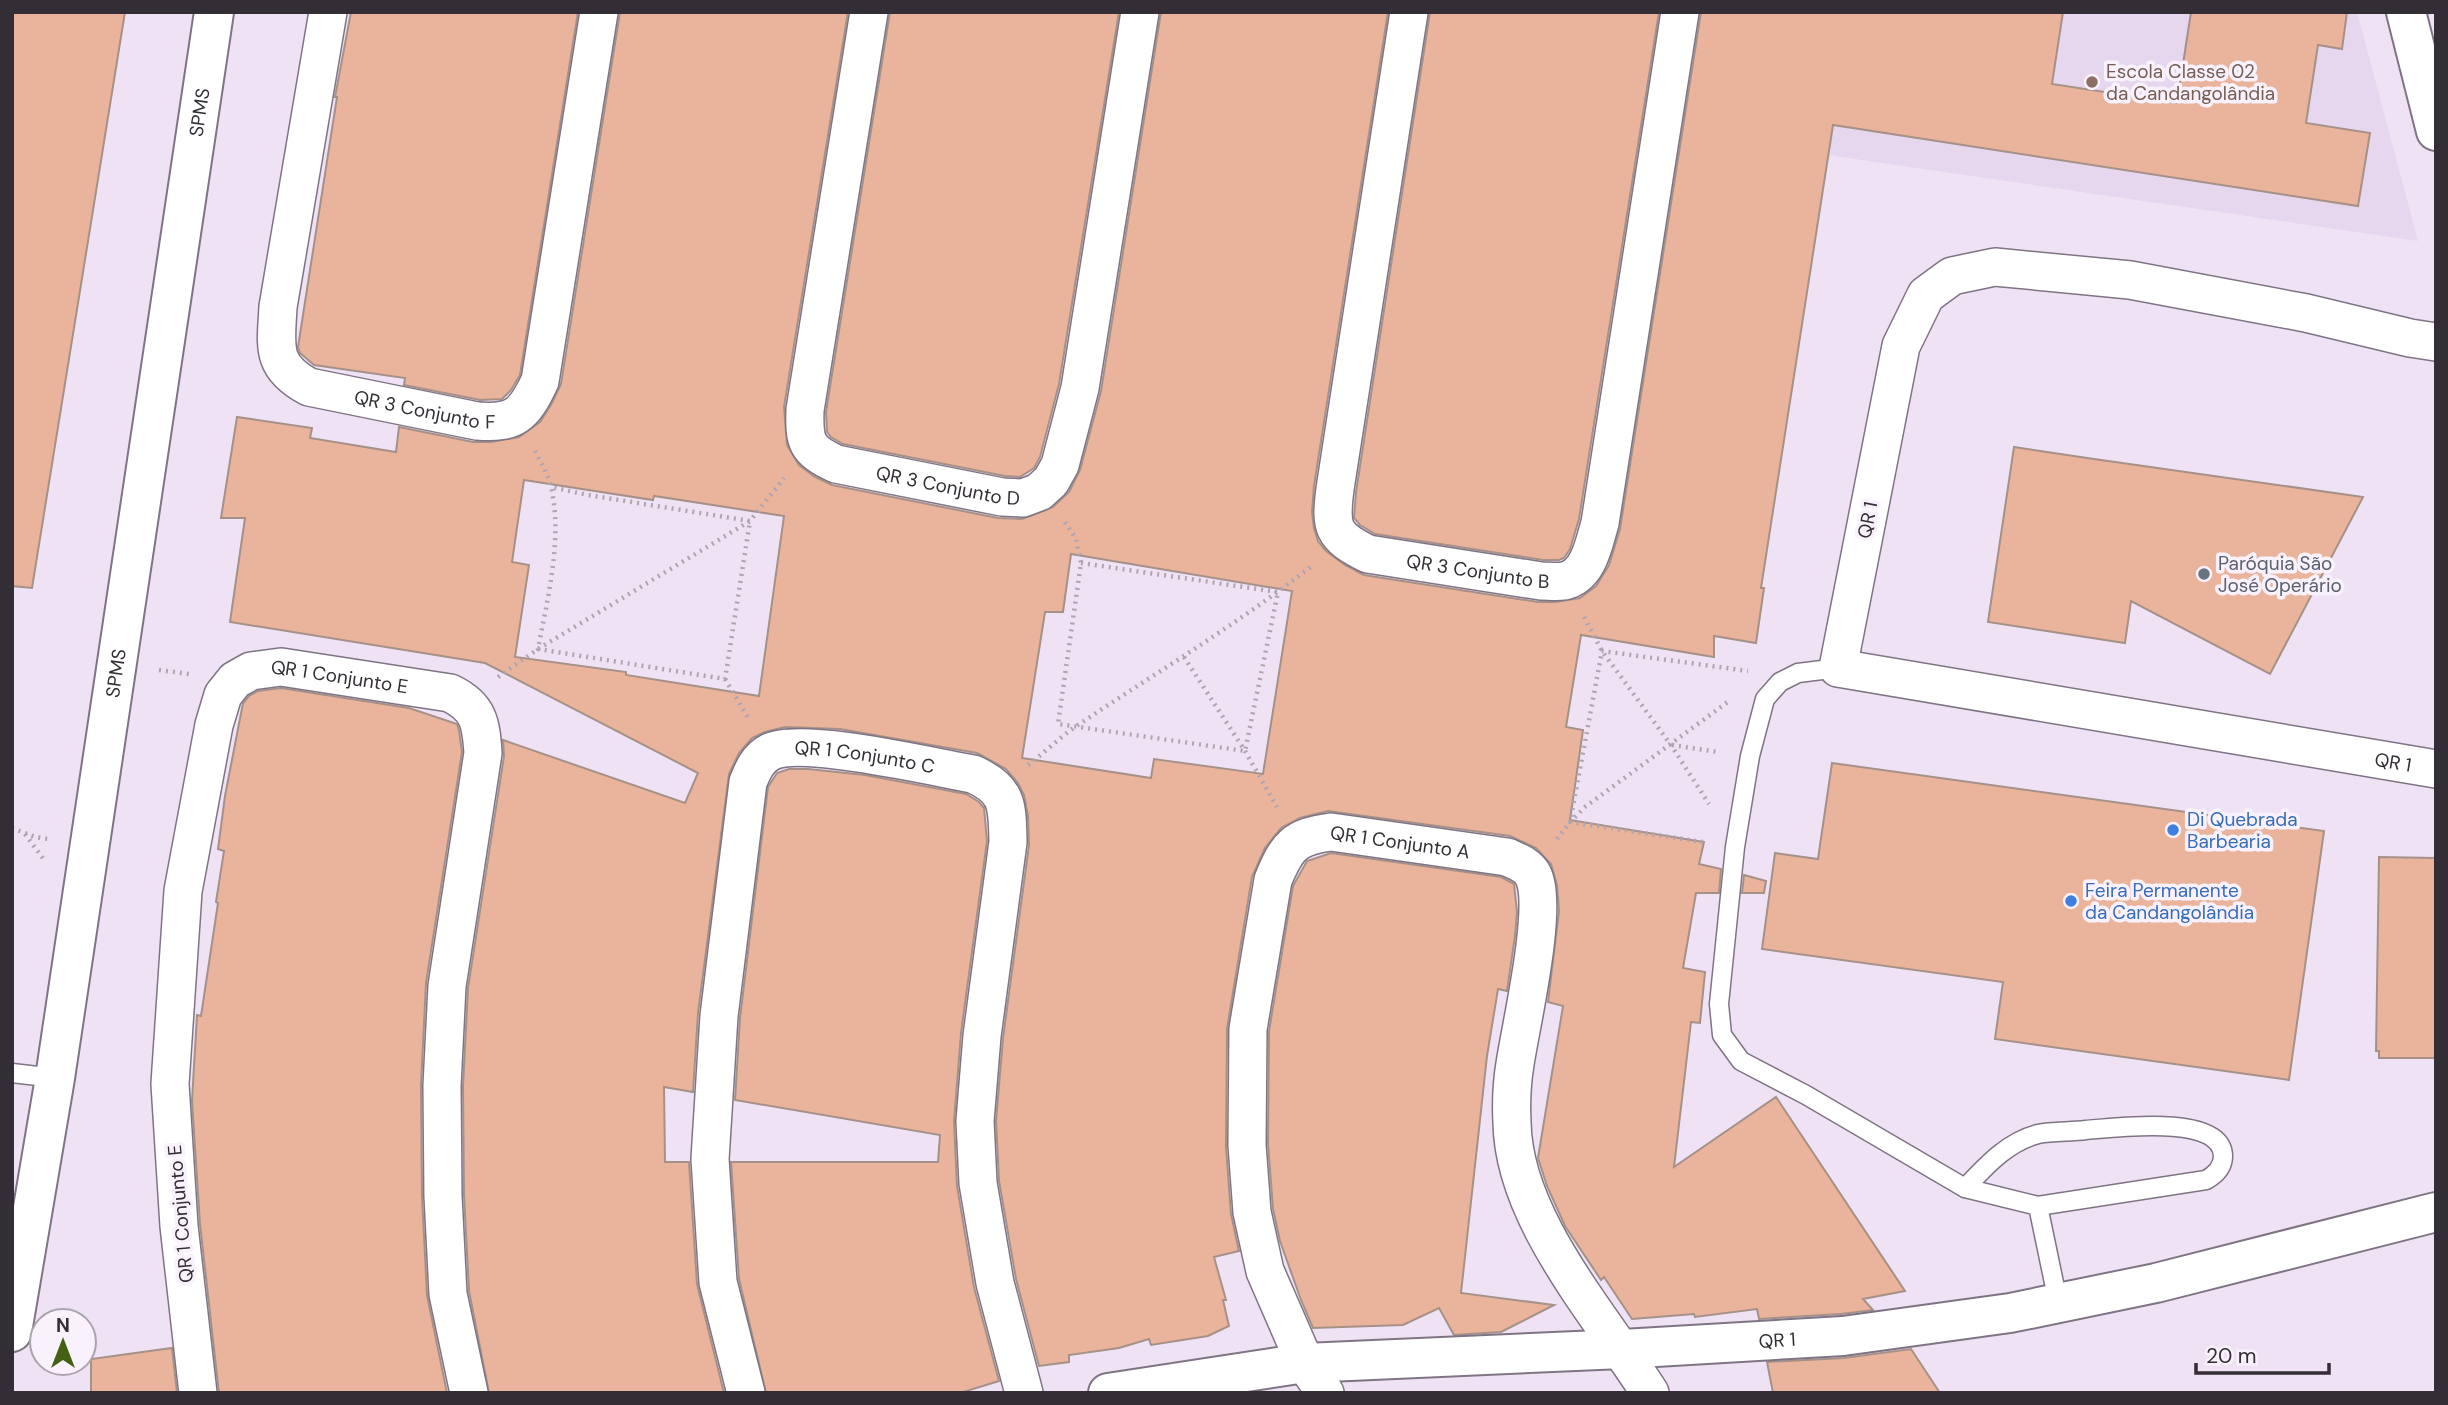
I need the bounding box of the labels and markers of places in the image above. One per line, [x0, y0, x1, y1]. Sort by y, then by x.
place label: Escola Classe 02 da Candangolândia [2106, 59, 2275, 106]
marker: Escola Classe 02 da Candangolândia [2084, 74, 2100, 90]
place label: Paróquia São José Operário [2218, 551, 2342, 598]
marker: Paróquia São José Operário [2196, 566, 2212, 582]
place label: Di Quebrada Barbearia [2187, 807, 2298, 854]
marker: Di Quebrada Barbearia [2165, 822, 2181, 838]
place label: Feira Permanente da Candangolândia [2085, 878, 2254, 925]
marker: Feira Permanente da Candangolândia [2063, 893, 2079, 909]

